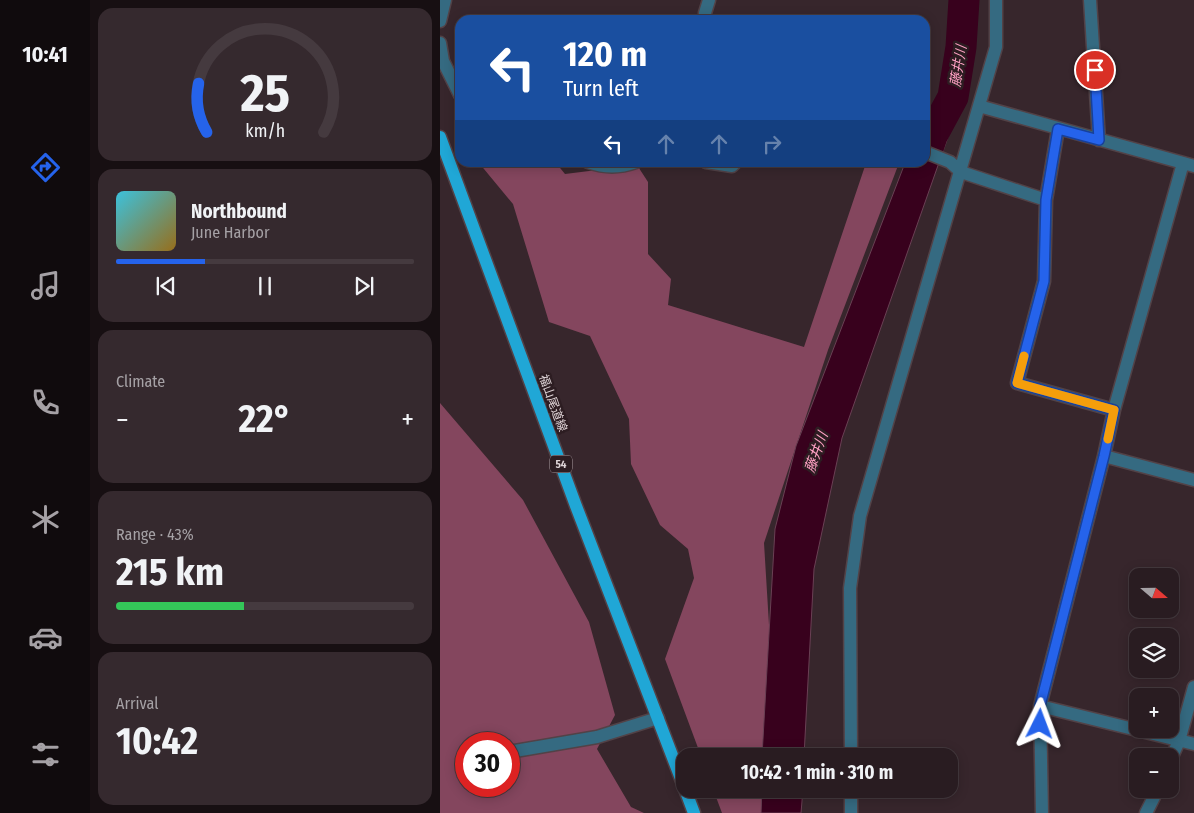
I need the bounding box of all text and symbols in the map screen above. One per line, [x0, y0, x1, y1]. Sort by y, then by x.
text: 120 m [563, 33, 647, 75]
icon: left [480, 35, 545, 100]
text: 10:41 [22, 41, 68, 68]
water label: 藤井川 [947, 42, 970, 88]
pin [1074, 49, 1116, 91]
icon: arrive [1081, 56, 1109, 84]
text: 25 [239, 62, 290, 125]
text: Turn left [563, 75, 639, 102]
text: km/h [245, 120, 285, 142]
icon: left [599, 130, 627, 158]
icon: ahead [652, 130, 680, 158]
icon: ahead [705, 130, 733, 158]
icon: right [758, 130, 786, 158]
icon: directions [28, 150, 63, 185]
text: Northbound [191, 200, 287, 223]
text: June Harbor [191, 223, 269, 242]
icon: music [28, 268, 63, 303]
icon: previous [152, 272, 180, 300]
icon: pause [251, 272, 279, 300]
icon: next [350, 272, 378, 300]
text: Climate [116, 372, 165, 391]
street label: 福山尾道線 [536, 372, 570, 434]
icon: phone [28, 385, 63, 420]
text: 22° [238, 396, 291, 442]
text: − [116, 403, 129, 436]
text: + [401, 403, 414, 436]
water label: 藤井川 [801, 428, 832, 475]
road number: 54 [550, 456, 572, 472]
icon: climate [28, 502, 63, 537]
text: Range · 43% [116, 525, 194, 544]
text: 215 km [116, 549, 224, 595]
north arrow [1129, 568, 1179, 618]
map controls [1129, 568, 1179, 798]
icon: car [28, 620, 63, 655]
button: layers [1129, 628, 1179, 678]
button: + [1129, 688, 1179, 738]
text: Arrival [116, 694, 158, 713]
position arrow [1013, 697, 1065, 749]
text: 10:42 [116, 718, 198, 764]
speed limit sign: 30 [455, 732, 520, 797]
icon: filters [28, 737, 63, 772]
button: − [1129, 748, 1179, 798]
text: 10:42 · 1 min · 310 m [741, 761, 893, 784]

